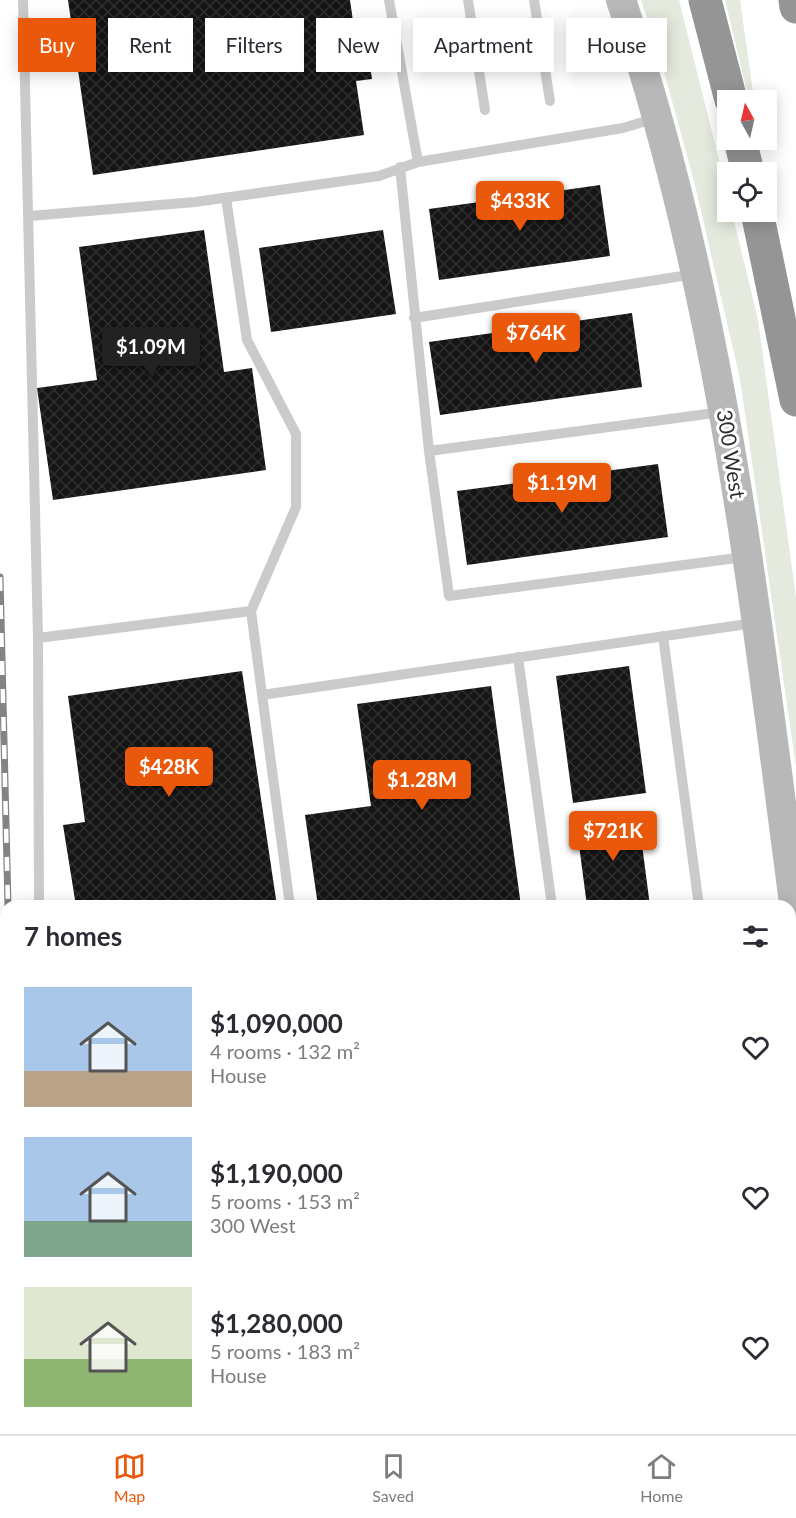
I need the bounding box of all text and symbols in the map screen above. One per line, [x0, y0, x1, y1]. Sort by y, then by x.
chip: Buy [18, 18, 96, 72]
chip: Rent [108, 18, 193, 72]
chip: Filters [205, 18, 304, 72]
chip: New [316, 18, 401, 72]
chip: Apartment [413, 18, 554, 72]
chip: House [566, 18, 667, 72]
north arrow [717, 90, 777, 150]
map controls [717, 90, 777, 222]
button: locate [717, 162, 777, 222]
pin: $433K [478, 181, 562, 232]
text: $433K [490, 188, 550, 212]
pin: $764K [494, 313, 578, 364]
text: $764K [506, 320, 566, 344]
pin: $1.09M [102, 327, 200, 378]
text: $1.09M [116, 334, 186, 358]
street label: 300 West [713, 408, 751, 501]
pin: $1.19M [513, 463, 611, 514]
text: $1.19M [527, 470, 597, 494]
pin: $428K [127, 747, 211, 798]
text: $428K [139, 754, 199, 778]
pin: $1.28M [373, 760, 471, 811]
text: $1.28M [387, 767, 457, 791]
pin: $721K [571, 811, 655, 862]
text: $721K [583, 818, 643, 842]
text: 7 homes [24, 920, 122, 952]
icon: filters [739, 920, 772, 953]
text: $1,090,000 [210, 1007, 343, 1039]
icon: home [72, 1011, 144, 1083]
icon: heart [739, 1031, 772, 1064]
text: 4 rooms · 132 m² [210, 1039, 360, 1063]
text: House [210, 1063, 267, 1087]
text: $1,190,000 [210, 1157, 343, 1189]
icon: home [72, 1161, 144, 1233]
icon: heart [739, 1181, 772, 1214]
text: 5 rooms · 153 m² [210, 1189, 360, 1213]
text: 300 West [210, 1213, 296, 1237]
text: $1,280,000 [210, 1307, 343, 1339]
icon: home [72, 1311, 144, 1383]
icon: heart [739, 1331, 772, 1364]
text: 5 rooms · 183 m² [210, 1339, 360, 1363]
text: House [210, 1363, 267, 1387]
tab: Map [113, 1450, 146, 1505]
tab: Saved [372, 1450, 414, 1505]
tab: Home [640, 1450, 683, 1505]

